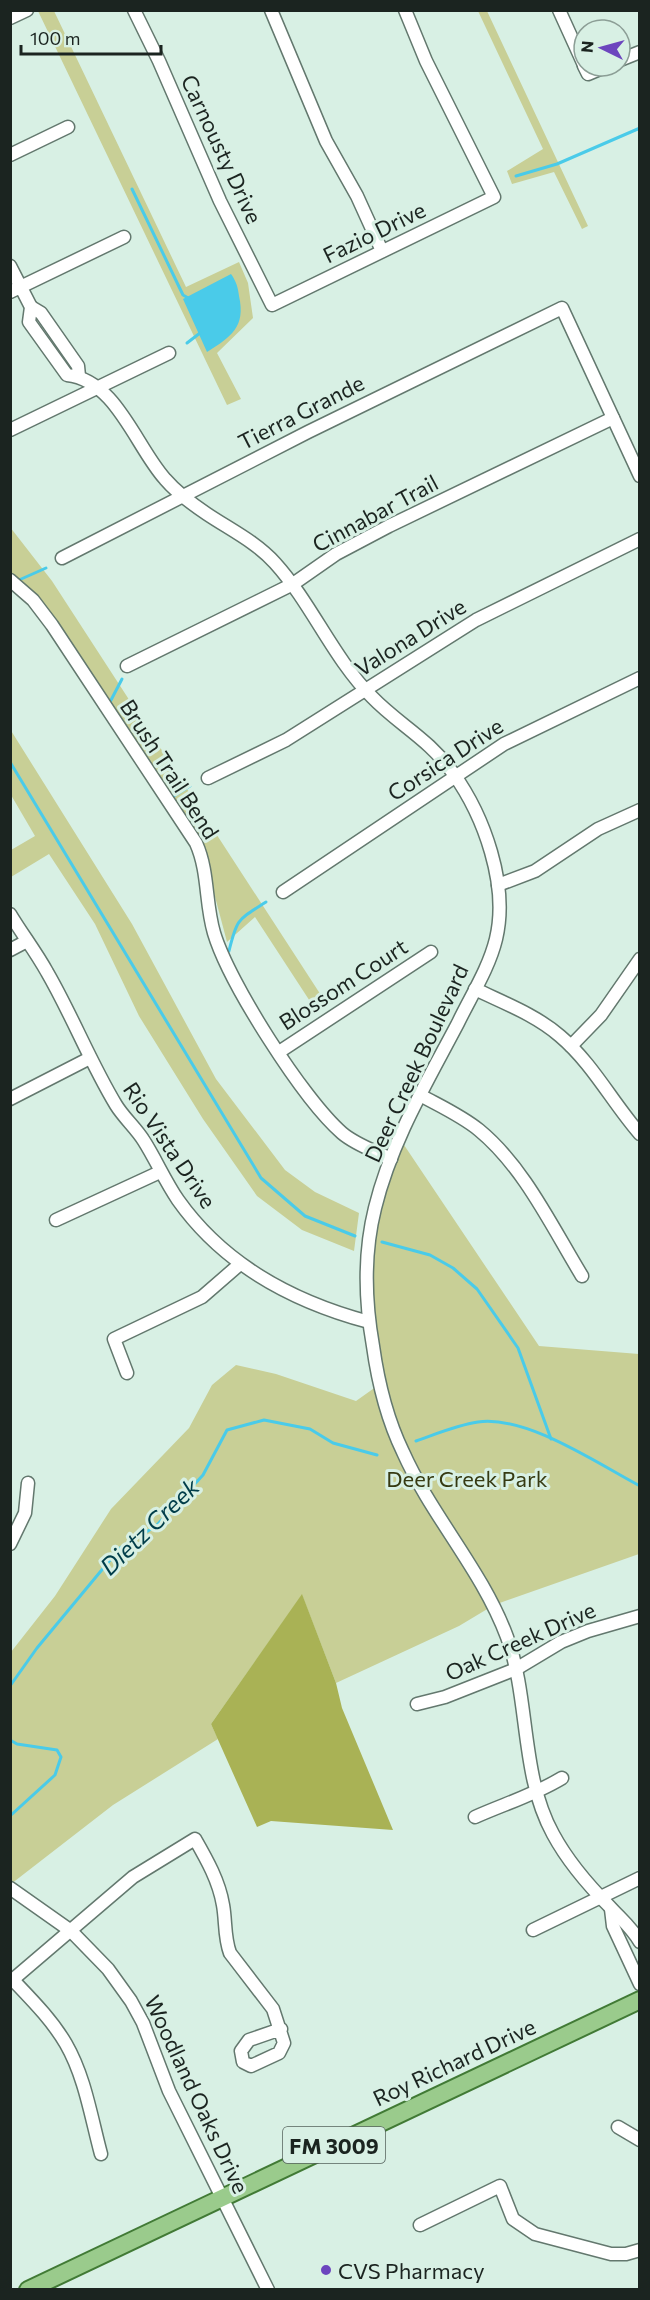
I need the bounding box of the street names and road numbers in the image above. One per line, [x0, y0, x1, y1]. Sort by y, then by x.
street label: Carnousty Drive [176, 70, 268, 228]
street label: Fazio Drive [318, 196, 430, 268]
street label: Tierra Grande [234, 369, 368, 455]
street label: Cinnabar Trail [307, 469, 443, 557]
street label: Valona Drive [350, 592, 470, 682]
street label: Brush Trail Bend [115, 694, 225, 844]
street label: Corsica Drive [382, 712, 508, 806]
street label: Blossom Court [274, 932, 412, 1036]
street label: Deer Creek Boulevard [358, 960, 474, 1166]
street label: Rio Vista Drive [118, 1077, 222, 1213]
street label: Oak Creek Drive [441, 1596, 599, 1686]
street label: Woodland Oaks Drive [139, 1991, 255, 2197]
street label: Roy Richard Drive [368, 2013, 540, 2111]
road number: FM 3009 [283, 2127, 385, 2163]

